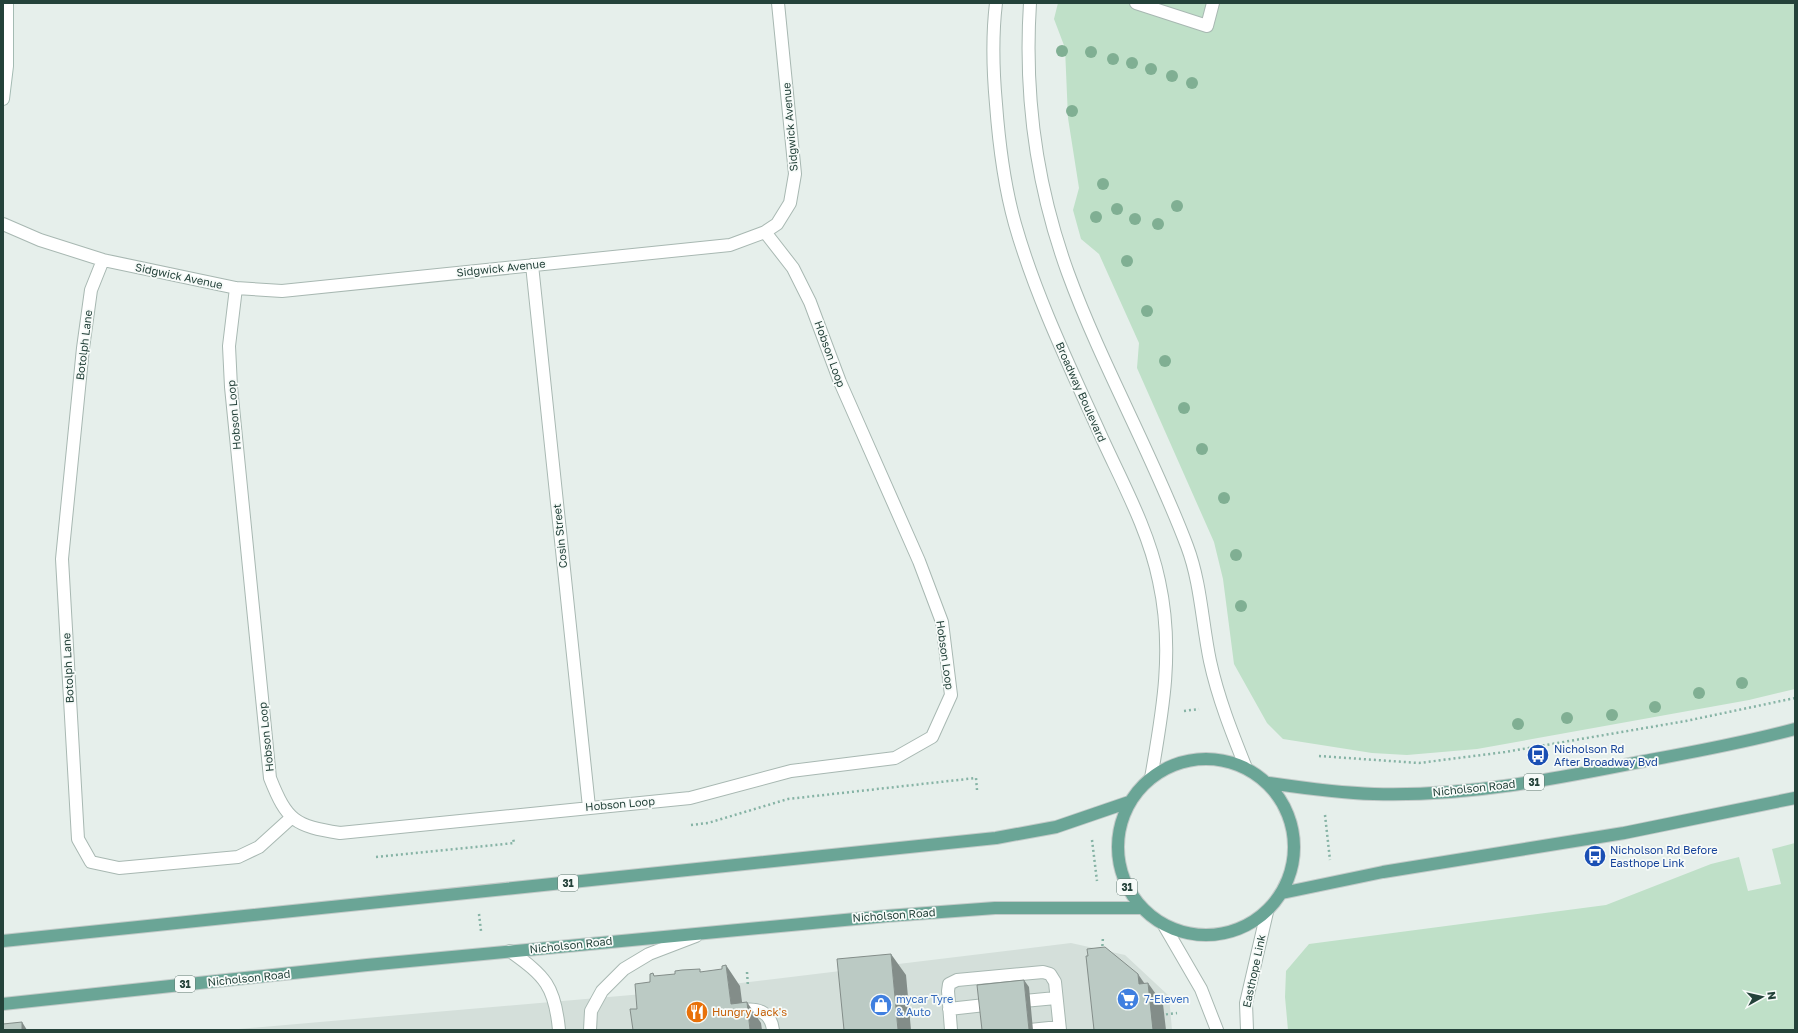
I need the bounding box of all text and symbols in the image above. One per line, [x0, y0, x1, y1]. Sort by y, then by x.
street label: Sidgwick Avenue [779, 82, 800, 172]
street label: Sidgwick Avenue [456, 256, 546, 279]
street label: Sidgwick Avenue [134, 260, 224, 291]
street label: Botolph Lane [73, 309, 94, 381]
street label: Hobson Loop [812, 319, 849, 389]
street label: Broadway Boulevard [1054, 340, 1109, 444]
street label: Hobson Loop [224, 379, 243, 450]
street label: Cosin Street [550, 503, 569, 569]
street label: Hobson Loop [934, 619, 957, 691]
street label: Botolph Lane [59, 632, 76, 704]
street label: Hobson Loop [255, 701, 276, 772]
bus stop icon: Nicholson Rd After Broadway Bvd [1525, 742, 1551, 768]
place label: Nicholson Rd After Broadway Bvd [1554, 742, 1658, 768]
road number: 31 [1524, 774, 1544, 790]
street label: Nicholson Road [1432, 777, 1516, 798]
street label: Hobson Loop [585, 794, 656, 813]
bus stop icon: Nicholson Rd Before Easthope Link [1582, 843, 1608, 869]
place label: Nicholson Rd Before Easthope Link [1610, 843, 1718, 869]
road number: 31 [558, 875, 578, 891]
road number: 31 [1117, 879, 1137, 895]
street label: Nicholson Road [852, 905, 936, 924]
street label: Easthope Link [1239, 933, 1268, 1009]
street label: Nicholson Road [529, 934, 613, 955]
street label: Nicholson Road [207, 967, 291, 988]
road number: 31 [175, 976, 195, 992]
north arrow [1742, 977, 1782, 1017]
supermarket icon: 7-Eleven [1115, 986, 1141, 1012]
text: N [1765, 990, 1779, 1001]
shop icon: mycar Tyre & Auto [868, 992, 894, 1018]
place label: mycar Tyre & Auto [896, 992, 953, 1018]
place label: 7-Eleven [1144, 992, 1189, 1005]
restaurant icon: Hungry Jack's [684, 999, 710, 1025]
place label: Hungry Jack's [712, 1005, 787, 1018]

